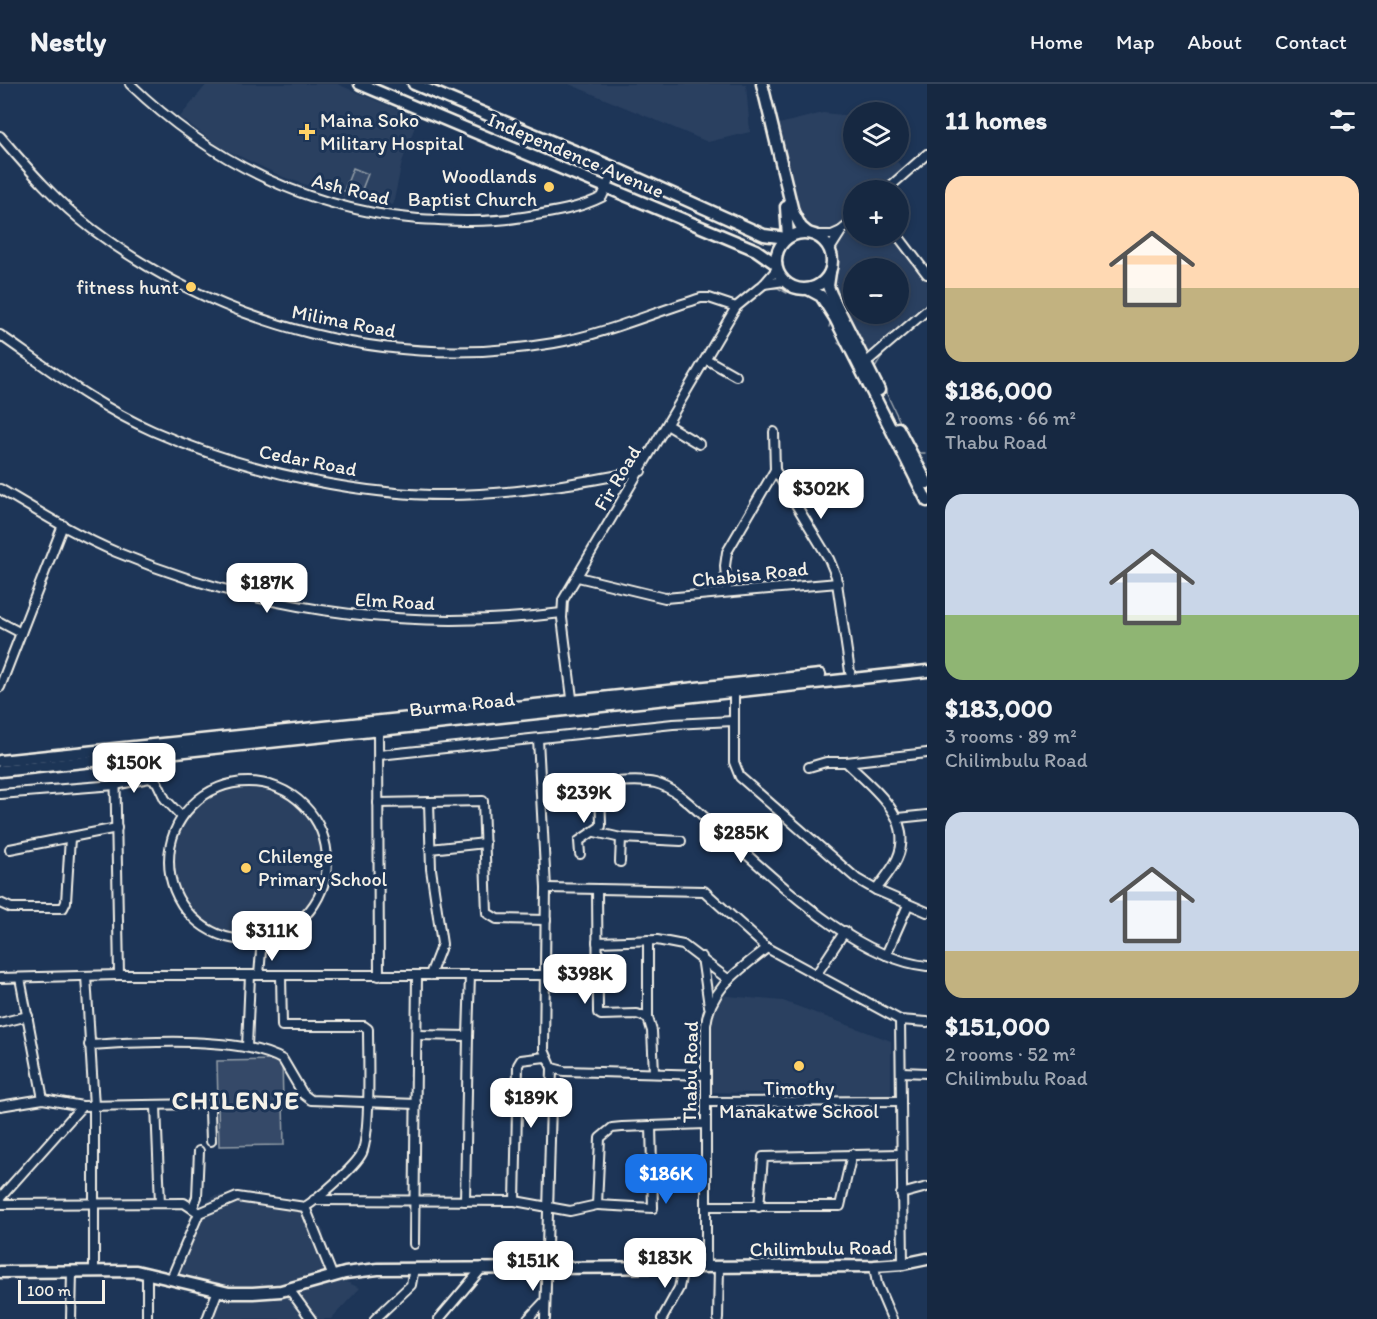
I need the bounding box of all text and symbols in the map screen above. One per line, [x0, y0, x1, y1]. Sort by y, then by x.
text: Nestly [30, 24, 106, 58]
text: Home [1030, 29, 1083, 54]
text: Map [1116, 29, 1155, 54]
text: About [1188, 29, 1242, 54]
text: Contact [1275, 29, 1347, 54]
map controls [843, 102, 909, 324]
button: layers [843, 102, 909, 168]
text: 11 homes [945, 104, 1047, 136]
icon: filters [1326, 104, 1359, 137]
street label: Independence Avenue [484, 107, 668, 203]
place label: Maina Soko Military Hospital [320, 108, 464, 155]
marker: Maina Soko Military Hospital [298, 123, 316, 141]
place label: Woodlands Baptist Church [408, 164, 537, 211]
street label: Ash Road [310, 168, 393, 210]
marker: Woodlands Baptist Church [542, 180, 556, 194]
button: + [843, 180, 909, 246]
icon: home [1098, 215, 1206, 323]
button: − [843, 258, 909, 324]
place label: fitness hunt [76, 275, 179, 299]
marker: fitness hunt [184, 280, 198, 294]
street label: Milima Road [290, 299, 398, 343]
text: $186,000 [945, 374, 1052, 406]
text: 2 rooms · 66 m² [945, 406, 1076, 430]
text: Thabu Road [945, 430, 1047, 454]
street label: Cedar Road [257, 439, 359, 481]
street label: Fir Road [588, 441, 646, 515]
pin: $302K [779, 469, 863, 520]
text: $302K [793, 476, 849, 500]
icon: home [1098, 533, 1206, 641]
street label: Chabisa Road [691, 556, 809, 592]
pin: $187K [225, 563, 309, 614]
text: $187K [240, 570, 294, 594]
street label: Elm Road [354, 587, 436, 615]
street label: Burma Road [408, 687, 516, 721]
text: $183,000 [945, 692, 1053, 724]
text: 3 rooms · 89 m² [945, 724, 1077, 748]
pin: $150K [92, 743, 176, 794]
text: Chilimbulu Road [945, 748, 1088, 772]
text: $150K [106, 750, 162, 774]
pin: $239K [542, 773, 626, 824]
text: $239K [557, 780, 611, 804]
pin: $285K [699, 813, 783, 864]
text: $285K [714, 820, 768, 844]
place label: Chilenge Primary School [258, 844, 388, 891]
icon: home [1098, 851, 1206, 959]
marker: Chilenge Primary School [239, 861, 253, 875]
pin: $311K [230, 911, 314, 962]
text: $311K [246, 918, 298, 942]
pin: $398K [543, 954, 627, 1005]
text: $398K [557, 961, 613, 985]
text: $151,000 [945, 1010, 1050, 1042]
street label: Thabu Road [677, 1021, 703, 1123]
text: 2 rooms · 52 m² [945, 1042, 1076, 1066]
marker: Timothy Manakatwe School [792, 1059, 806, 1073]
text: Chilimbulu Road [945, 1066, 1088, 1090]
place label: Timothy Manakatwe School [719, 1076, 879, 1123]
pin: $189K [489, 1078, 573, 1129]
district label: CHILENJE [172, 1084, 300, 1116]
text: $189K [504, 1085, 558, 1109]
pin: $186K [624, 1154, 708, 1205]
text: $186K [639, 1161, 693, 1185]
street label: Chilimbulu Road [749, 1235, 893, 1261]
pin: $183K [623, 1238, 707, 1289]
pin: $151K [491, 1241, 575, 1292]
text: $183K [638, 1245, 692, 1269]
text: $151K [507, 1248, 559, 1272]
scale bar [18, 1277, 105, 1304]
text: 100 m [27, 1281, 71, 1300]

